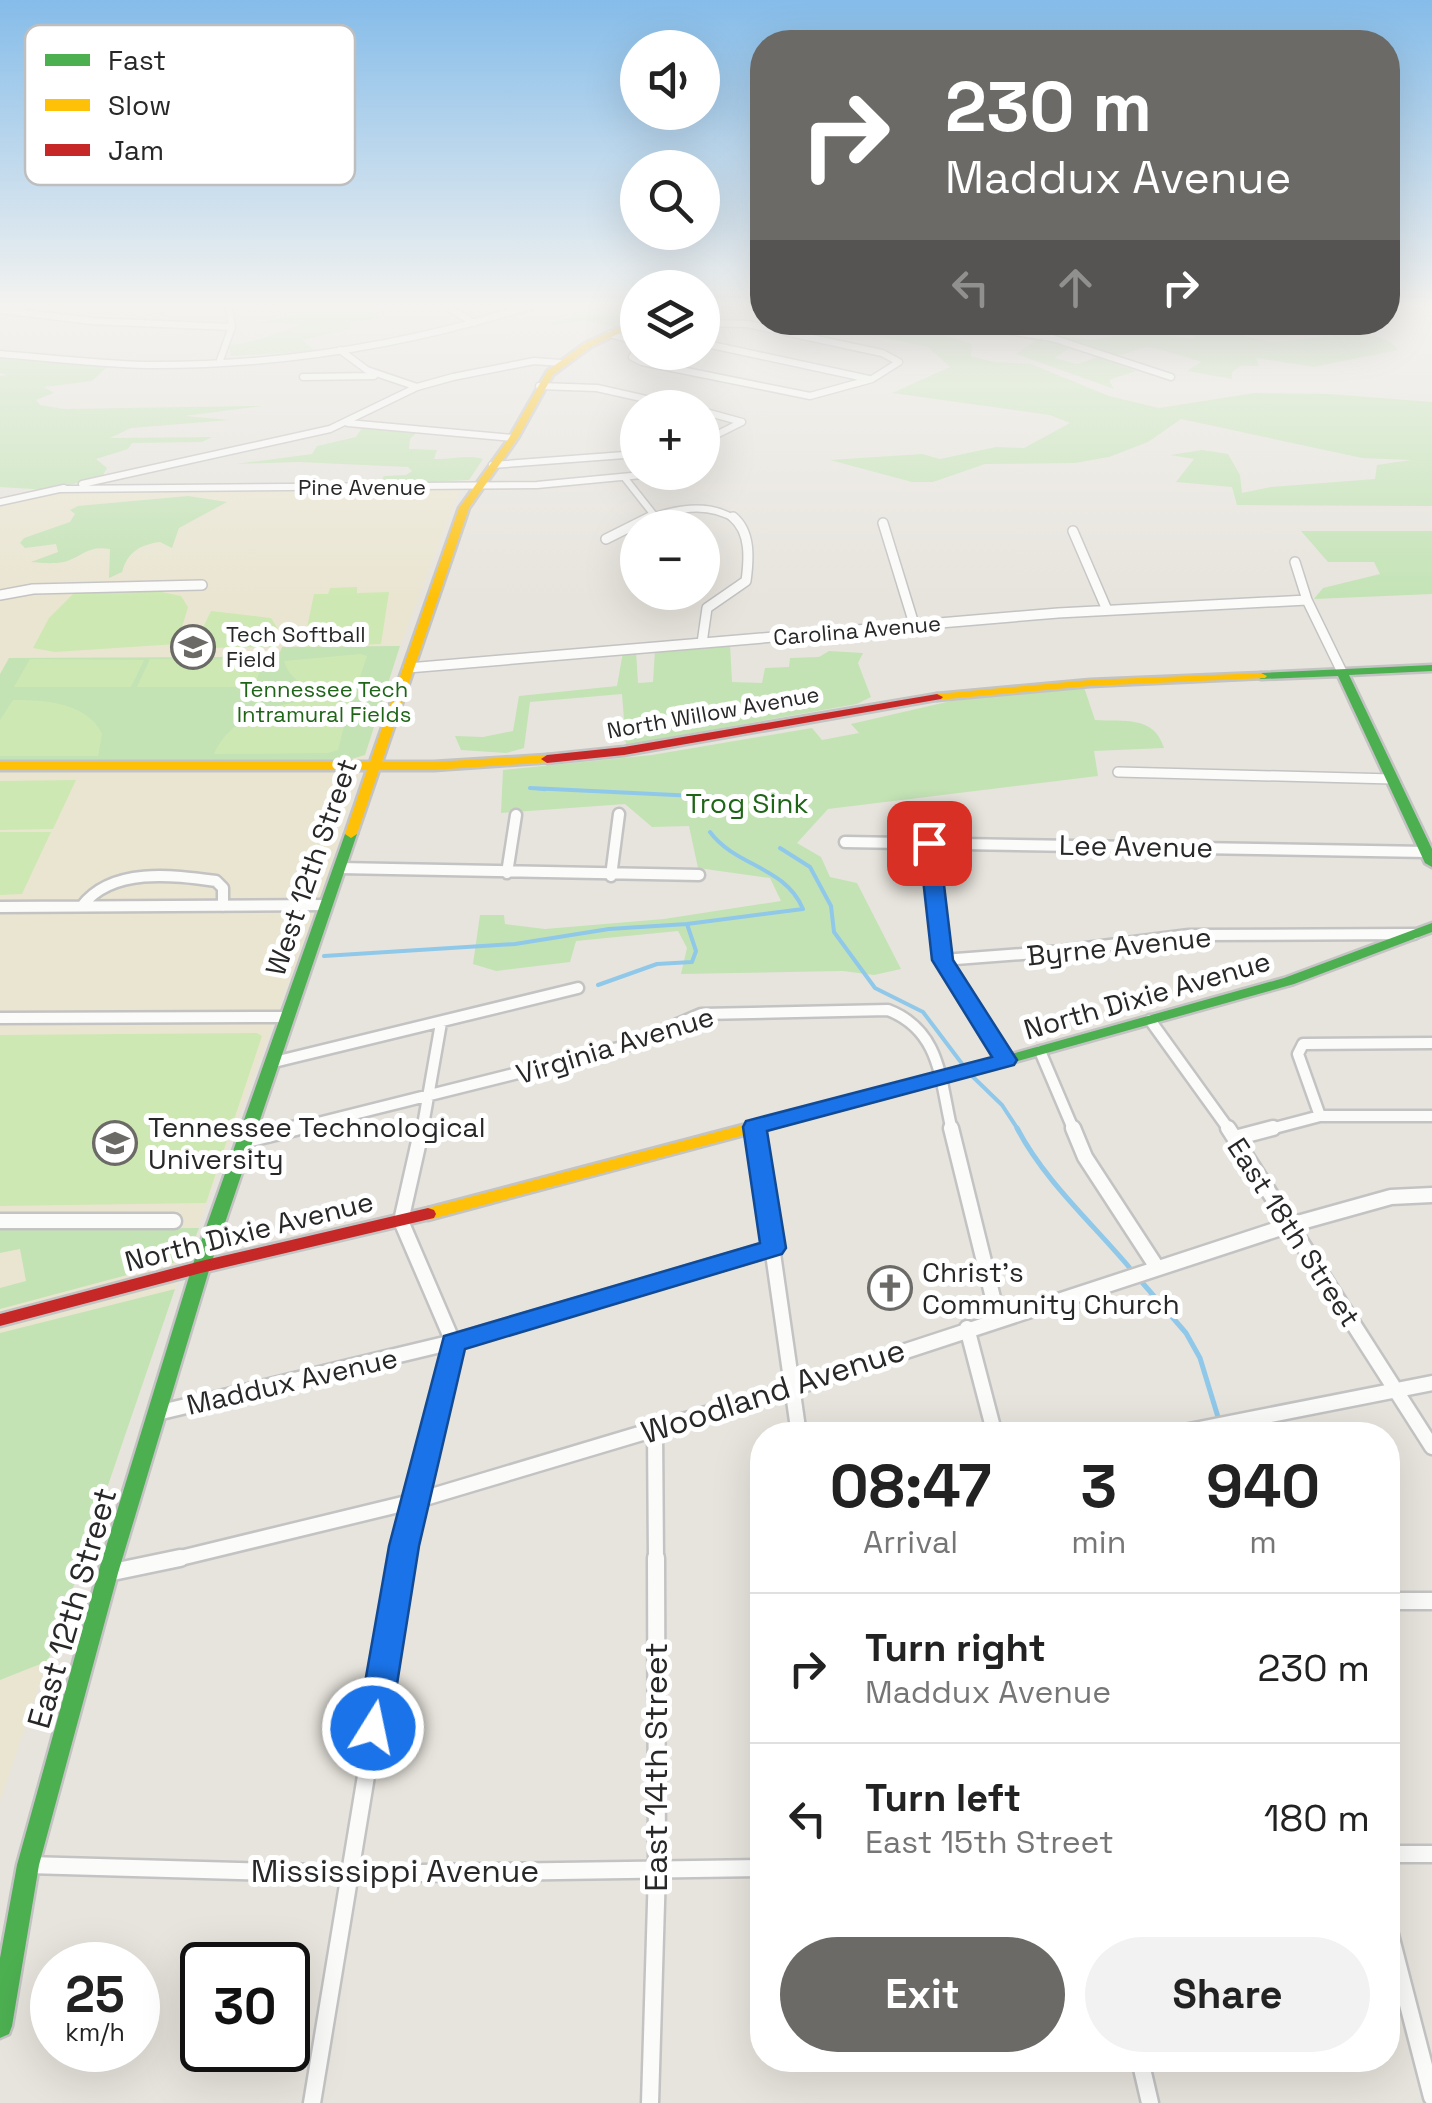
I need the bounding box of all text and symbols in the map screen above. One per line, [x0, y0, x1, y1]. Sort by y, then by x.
legend [25, 25, 355, 185]
map controls [620, 30, 720, 610]
button: sound [620, 30, 720, 130]
text: Fast [108, 42, 166, 78]
text: 230 m [945, 62, 1152, 151]
icon: right [780, 70, 910, 200]
text: Slow [108, 87, 171, 123]
text: Jam [108, 132, 164, 168]
text: Maddux Avenue [945, 149, 1291, 206]
button: search [620, 150, 720, 250]
icon: left [943, 260, 998, 315]
icon: ahead [1048, 260, 1103, 315]
icon: right [1153, 260, 1208, 315]
button: layers [620, 270, 720, 370]
button: + [620, 390, 720, 490]
street label: Pine Avenue [298, 473, 426, 501]
button: − [620, 510, 720, 610]
street label: Carolina Avenue [772, 609, 942, 651]
place label: Tech Softball Field [226, 620, 366, 673]
school or university icon: Tech Softball Field [170, 624, 216, 670]
park label: Tennessee Tech Intramural Fields [237, 675, 411, 728]
street label: North Willow Avenue [605, 680, 821, 744]
street label: West 12th Street [257, 754, 365, 980]
park label: Trog Sink [685, 785, 809, 821]
pin [887, 801, 972, 886]
icon: arrive [902, 816, 957, 871]
street label: Lee Avenue [1059, 827, 1213, 865]
street label: Byrne Avenue [1025, 918, 1213, 974]
street label: North Dixie Avenue [1020, 943, 1274, 1047]
street label: Virginia Avenue [512, 998, 718, 1092]
place label: Tennessee Technological University [148, 1109, 486, 1177]
school or university icon: Tennessee Technological University [92, 1120, 138, 1166]
street label: East 18th Street [1219, 1131, 1369, 1333]
street label: North Dixie Avenue [121, 1183, 377, 1279]
place label: Christ's Community Church [922, 1254, 1180, 1322]
church icon: Christ's Community Church [867, 1265, 913, 1311]
street label: Woodland Avenue [636, 1329, 910, 1453]
street label: Maddux Avenue [183, 1339, 401, 1423]
text: 08:47 [830, 1448, 991, 1525]
text: 3 [1081, 1448, 1117, 1525]
text: 940 [1206, 1448, 1320, 1525]
street label: East 12th Street [18, 1483, 126, 1733]
text: Arrival [863, 1522, 958, 1562]
text: min [1071, 1522, 1126, 1562]
text: m [1249, 1522, 1277, 1562]
text: Turn right [865, 1624, 1046, 1672]
icon: right [780, 1641, 835, 1696]
street label: East 14th Street [636, 1642, 676, 1892]
text: 230 m [1257, 1644, 1370, 1692]
text: Maddux Avenue [865, 1672, 1111, 1712]
position arrow [321, 1676, 425, 1780]
text: Turn left [865, 1774, 1021, 1822]
icon: left [780, 1791, 835, 1846]
text: 180 m [1264, 1794, 1370, 1842]
text: East 15th Street [865, 1822, 1114, 1862]
street label: Mississippi Avenue [251, 1851, 539, 1891]
button: Exit [780, 1937, 1065, 2052]
button: Share [1085, 1937, 1370, 2052]
speed limit sign: 30 [180, 1942, 310, 2072]
text: 25 [65, 1963, 125, 2027]
text: km/h [65, 2016, 125, 2048]

